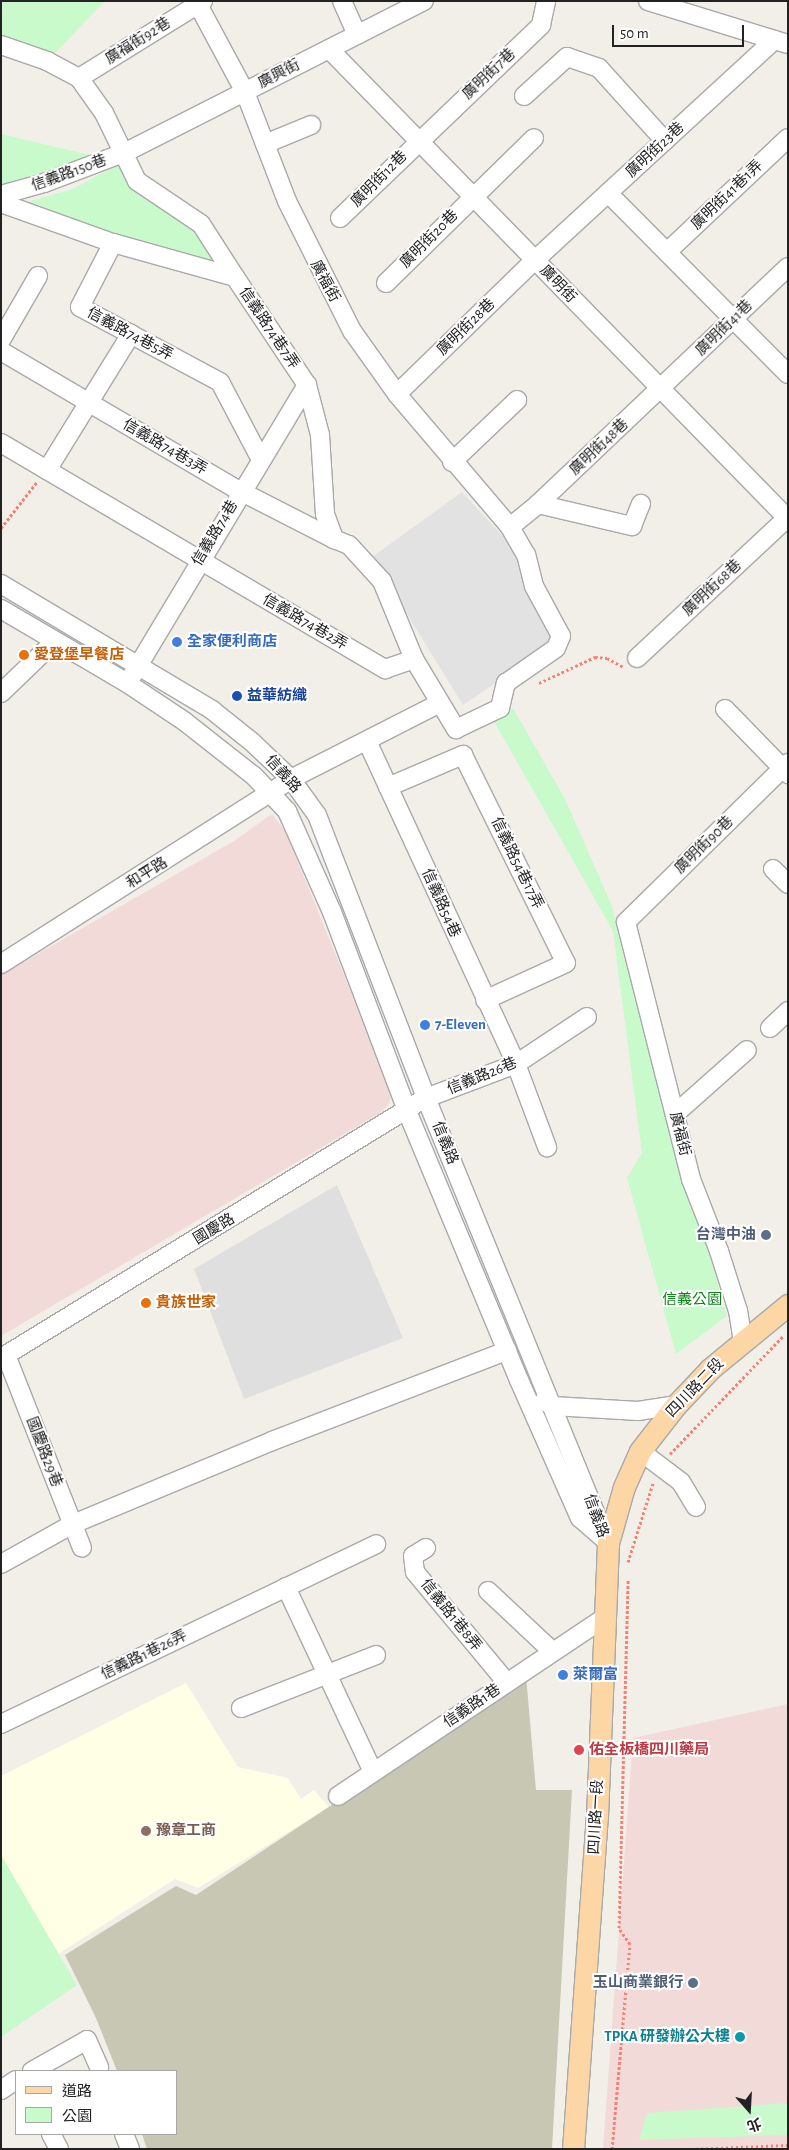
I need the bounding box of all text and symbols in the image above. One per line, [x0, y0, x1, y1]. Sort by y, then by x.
street label: 廣福街92巷 [102, 14, 174, 68]
scale bar [614, 15, 746, 47]
text: 50 m [620, 26, 649, 41]
street label: 廣明街7巷 [459, 45, 519, 103]
street label: 廣興街 [255, 56, 303, 92]
street label: 廣明街23巷 [622, 119, 688, 181]
street label: 廣明街12巷 [347, 147, 411, 211]
street label: 信義路150巷 [29, 151, 109, 195]
street label: 廣明街41巷1弄 [687, 156, 767, 234]
street label: 廣明街20巷 [396, 206, 462, 272]
street label: 廣福街 [306, 257, 344, 305]
street label: 廣明街 [536, 262, 580, 306]
street label: 信義路74巷7弄 [235, 284, 303, 372]
street label: 廣明街28巷 [433, 295, 499, 359]
street label: 廣明街41巷 [692, 296, 756, 360]
street label: 信義路74巷5弄 [84, 304, 176, 364]
street label: 廣明街48巷 [566, 415, 632, 479]
street label: 信義路74巷3弄 [120, 416, 210, 478]
street label: 信義路74巷 [188, 497, 242, 569]
street label: 廣明街68巷 [679, 556, 745, 620]
street label: 信義路74巷2弄 [259, 590, 351, 654]
place label: 全家便利商店 [187, 633, 277, 651]
marker: 全家便利商店 [171, 636, 183, 648]
place label: 愛登堡早餐店 [34, 646, 124, 664]
marker: 愛登堡早餐店 [18, 649, 30, 661]
place label: 益華紡織 [247, 687, 307, 705]
marker: 益華紡織 [231, 690, 243, 702]
street label: 信義路 [261, 751, 305, 797]
street label: 廣明街90巷 [671, 812, 737, 878]
street label: 信義路54巷17弄 [487, 814, 547, 912]
street label: 和平路 [123, 853, 171, 893]
street label: 信義路54巷 [418, 866, 464, 940]
place label: 7-Eleven [435, 1016, 486, 1034]
marker: 7-Eleven [419, 1019, 431, 1031]
street label: 信義路26巷 [444, 1054, 520, 1098]
street label: 廣福街 [666, 1110, 694, 1158]
street label: 信義路 [428, 1119, 462, 1167]
street label: 國慶路 [190, 1210, 238, 1248]
place label: 台灣中油 [696, 1226, 756, 1244]
marker: 台灣中油 [760, 1229, 772, 1241]
park label: 信義公園 [662, 1291, 722, 1309]
place label: 貴族世家 [156, 1294, 216, 1312]
marker: 貴族世家 [140, 1297, 152, 1309]
street label: 四川路二段 [662, 1355, 728, 1421]
street label: 國慶路29巷 [22, 1414, 66, 1490]
street label: 信義路 [580, 1492, 612, 1540]
street label: 信義路1巷8弄 [417, 1575, 485, 1655]
street label: 信義路1巷26弄 [98, 1626, 190, 1684]
place label: 萊爾富 [573, 1666, 618, 1684]
marker: 萊爾富 [557, 1669, 569, 1681]
street label: 信義路1巷 [440, 1680, 504, 1732]
place label: 佑全板橋四川藥局 [589, 1741, 709, 1759]
marker: 佑全板橋四川藥局 [573, 1744, 585, 1756]
street label: 四川路一段 [585, 1779, 607, 1855]
place label: 豫章工商 [156, 1822, 216, 1840]
marker: 豫章工商 [140, 1825, 152, 1837]
place label: 玉山商業銀行 [593, 1974, 683, 1992]
marker: 玉山商業銀行 [687, 1977, 699, 1989]
place label: TPKA 研發辦公大樓 [604, 2028, 730, 2046]
marker: TPKA 研發辦公大樓 [734, 2031, 746, 2043]
legend [15, 2070, 178, 2135]
text: 道路 [62, 2084, 92, 2099]
north arrow [724, 2085, 774, 2135]
text: 公園 [62, 2109, 92, 2124]
text: 北 [745, 2115, 763, 2133]

